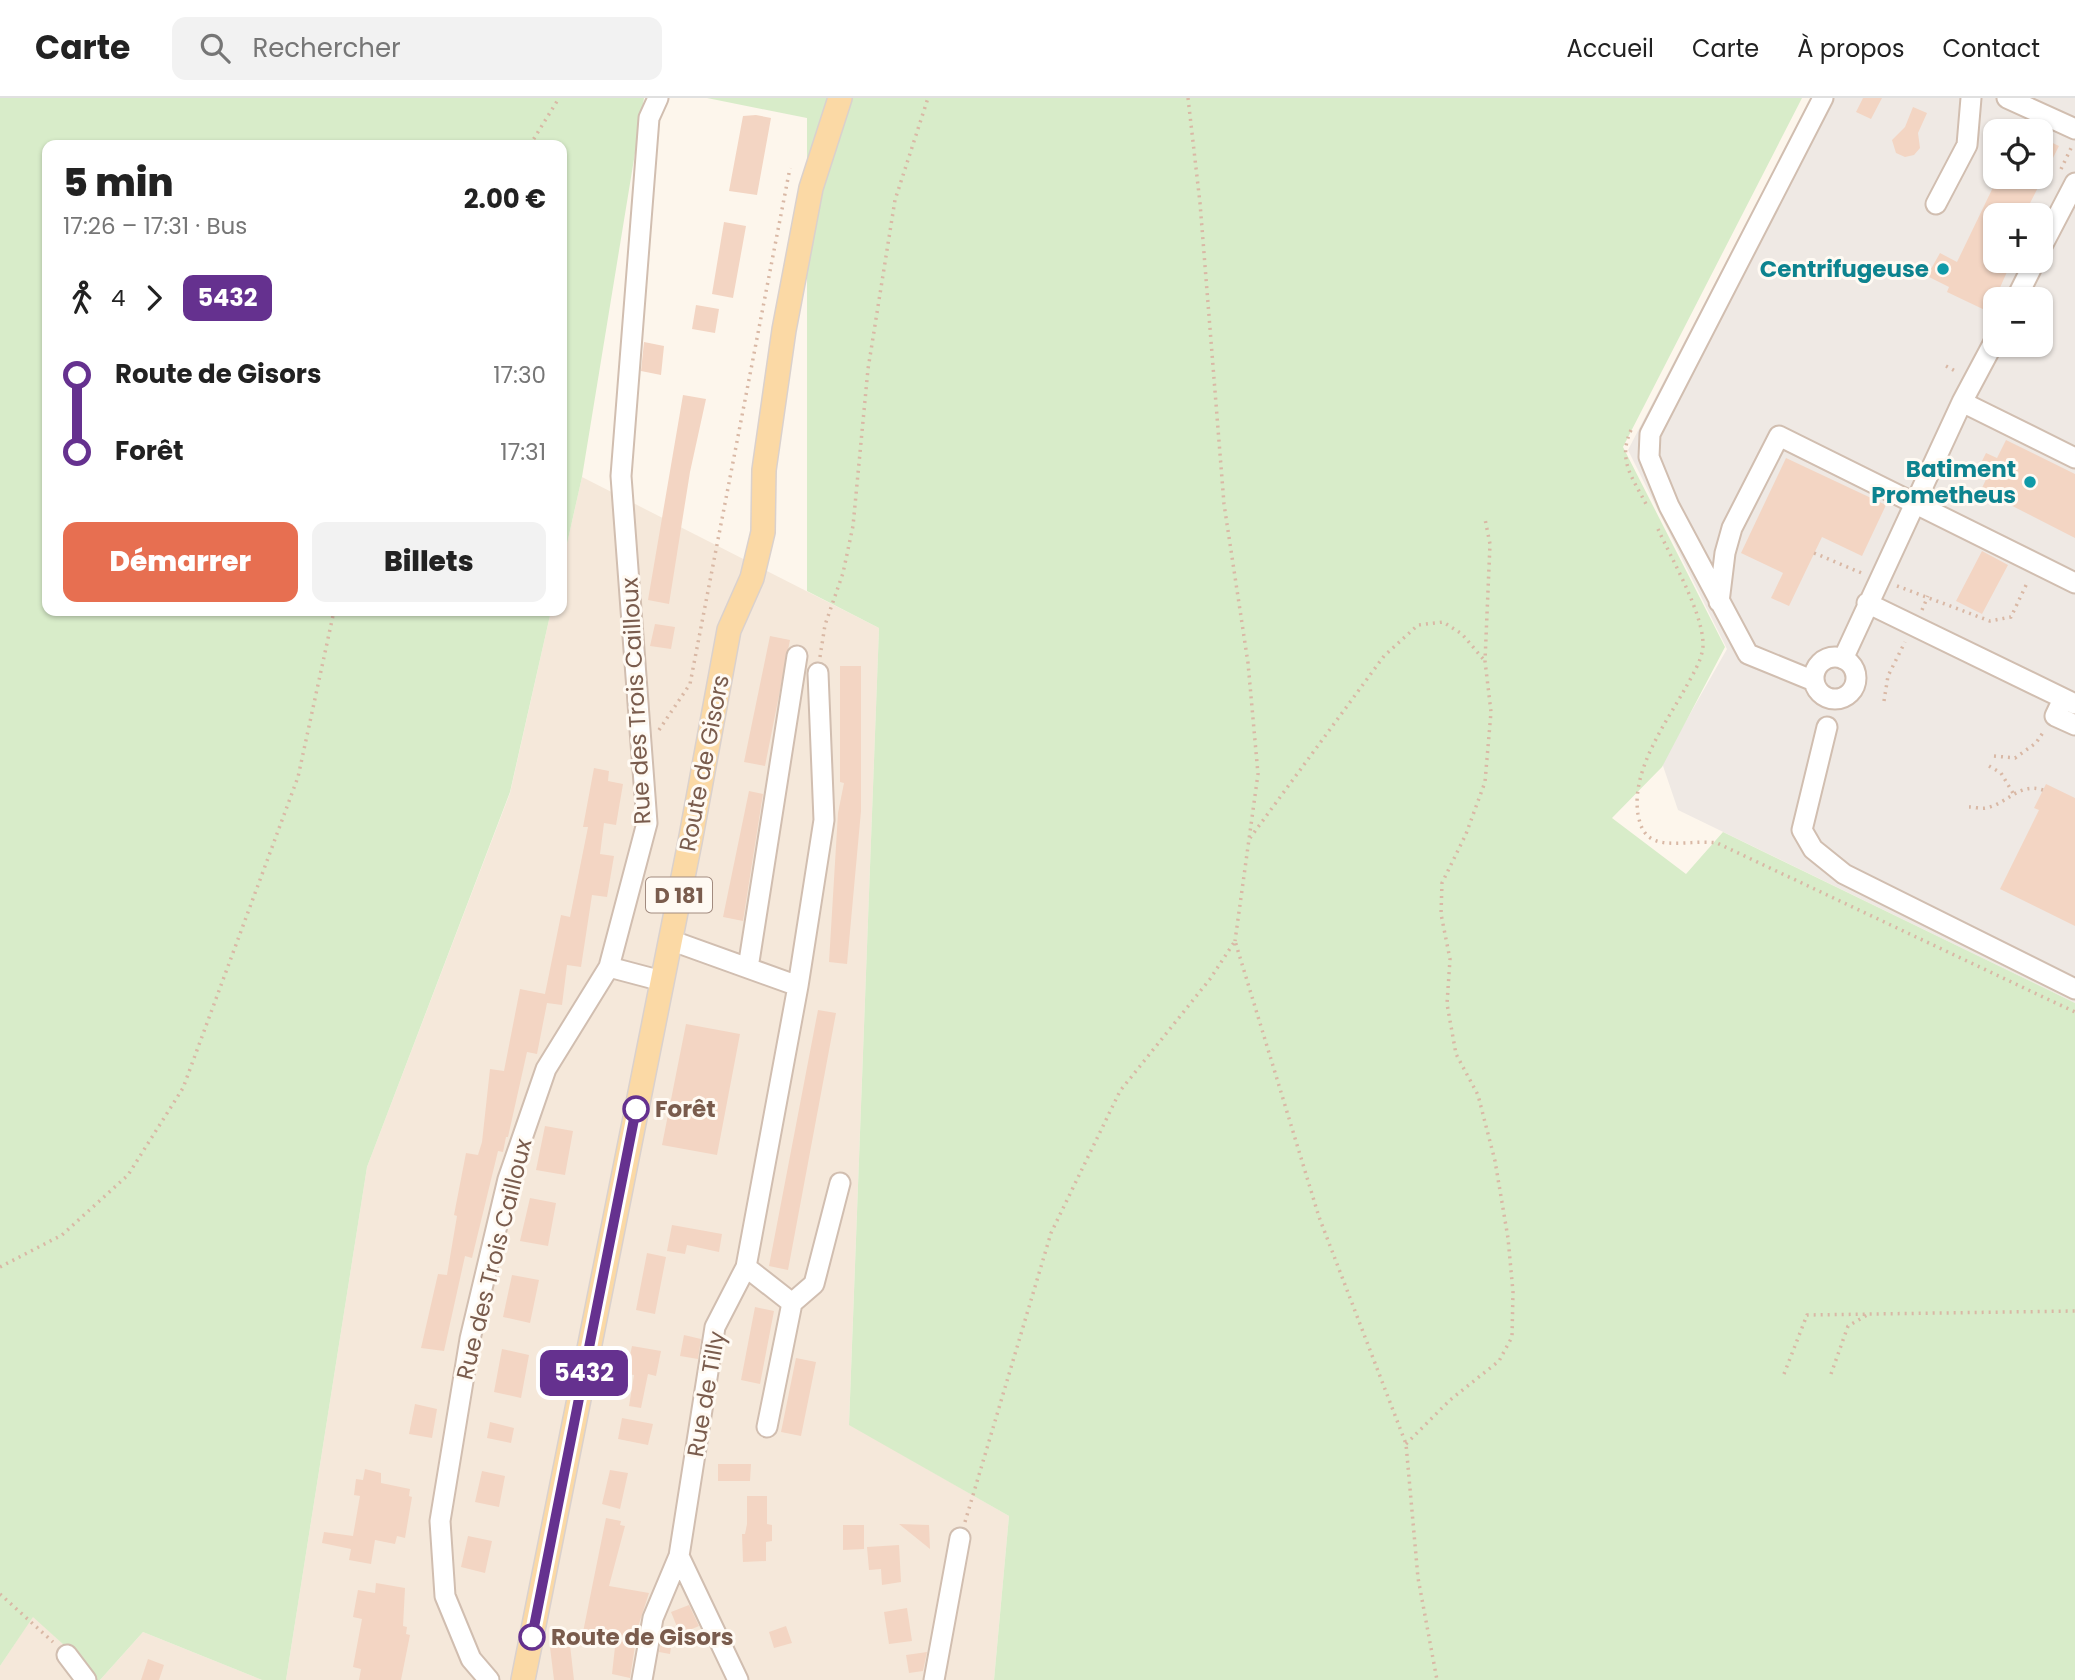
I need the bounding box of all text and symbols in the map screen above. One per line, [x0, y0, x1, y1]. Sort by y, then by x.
search box [172, 17, 662, 80]
text: Carte [35, 24, 130, 71]
icon: search [196, 29, 234, 67]
text: Rechercher [252, 30, 401, 66]
text: Accueil [1567, 32, 1654, 65]
text: Carte [1692, 32, 1759, 65]
text: À propos [1797, 32, 1904, 65]
text: Contact [1942, 32, 2040, 65]
map controls [1983, 119, 2053, 357]
button: locate [1983, 119, 2053, 189]
text: 5 min [63, 156, 173, 209]
text: 2.00 € [464, 181, 546, 217]
button: + [1983, 203, 2053, 273]
text: 17:26 – 17:31 · Bus [63, 210, 247, 242]
place label: Centrifugeuse [1760, 253, 1929, 285]
marker: Centrifugeuse [1935, 261, 1951, 277]
icon: walk [63, 279, 101, 317]
icon: forward [135, 279, 173, 317]
text: 5432 [197, 281, 258, 314]
text: 4 [111, 282, 125, 314]
button: − [1983, 287, 2053, 357]
text: Route de Gisors [115, 356, 322, 392]
text: 17:30 [493, 359, 546, 391]
text: Forêt [115, 433, 183, 469]
text: 17:31 [500, 436, 546, 468]
place label: Batiment Prometheus [1871, 453, 2016, 511]
marker: Batiment Prometheus [2022, 474, 2038, 490]
button: Démarrer [63, 522, 298, 602]
button: Billets [312, 522, 546, 602]
street label: Rue des Trois Cailloux [614, 577, 658, 825]
street label: Route de Gisors [671, 672, 737, 854]
road number: D 181 [646, 878, 712, 912]
place label: Forêt [655, 1093, 716, 1125]
marker: Forêt [623, 1096, 649, 1122]
street label: Rue des Trois Cailloux [449, 1135, 539, 1383]
street label: Rue de Tilly [679, 1328, 733, 1460]
line badge: 5432 [535, 1350, 633, 1396]
text: 5432 [554, 1356, 614, 1389]
place label: Route de Gisors [551, 1621, 734, 1653]
marker: Route de Gisors [519, 1624, 545, 1650]

